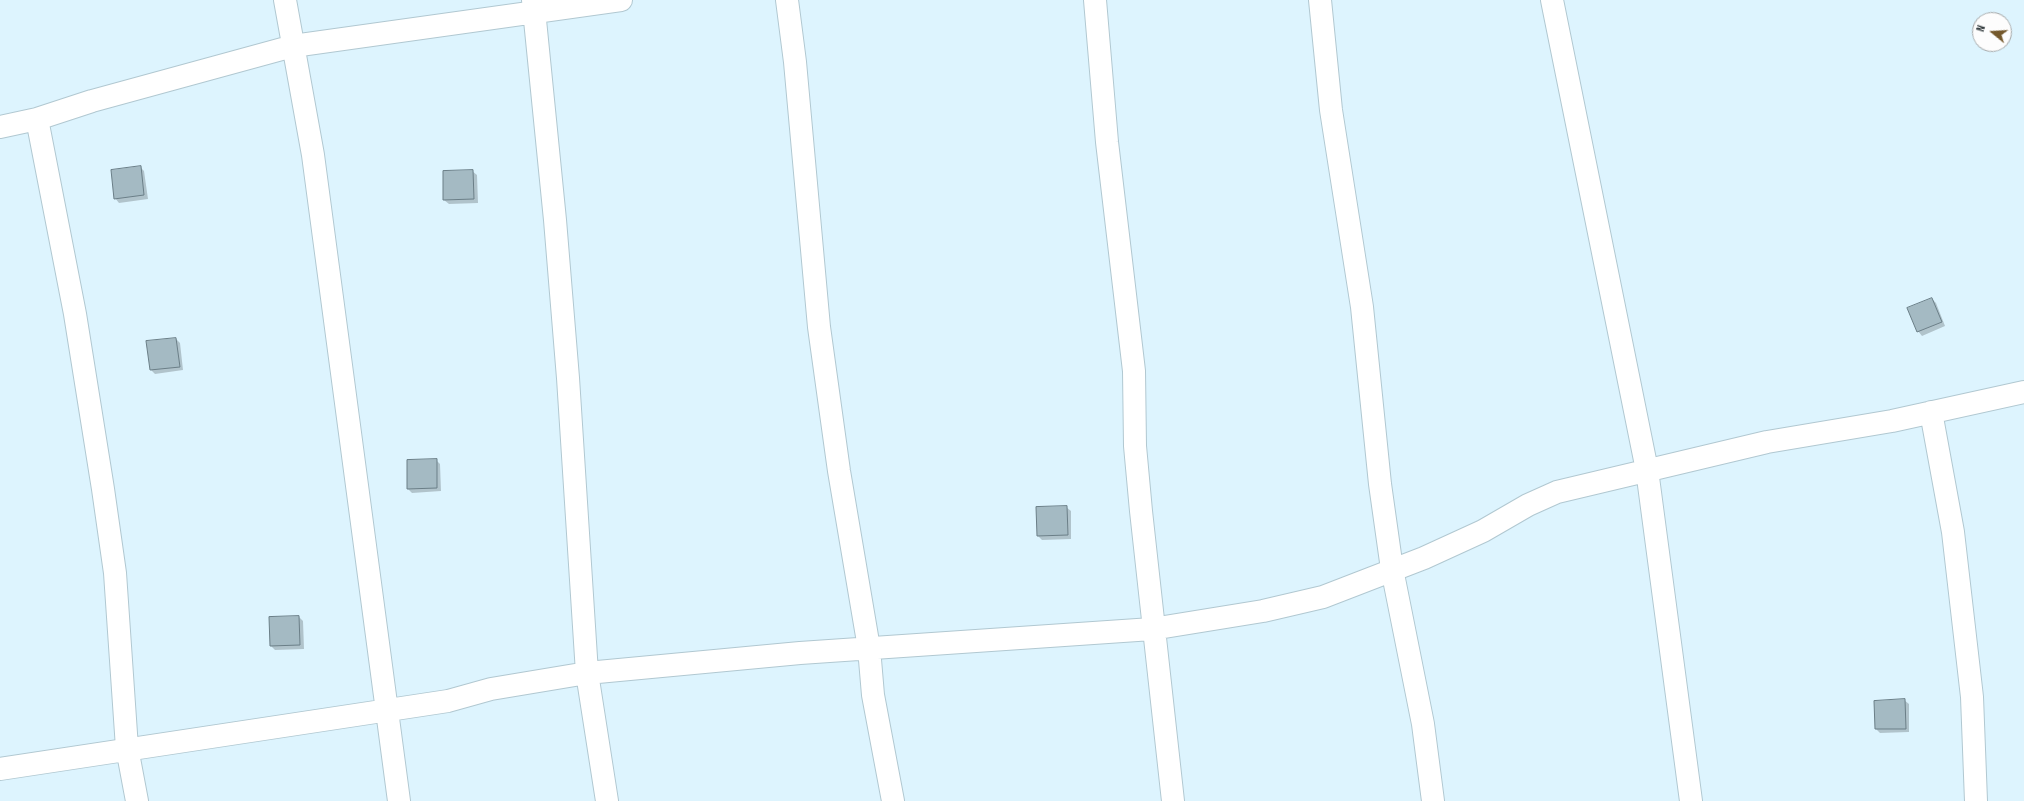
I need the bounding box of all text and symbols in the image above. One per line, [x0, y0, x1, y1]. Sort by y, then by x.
north arrow [1972, 12, 2012, 52]
text: N [1974, 24, 1988, 33]

